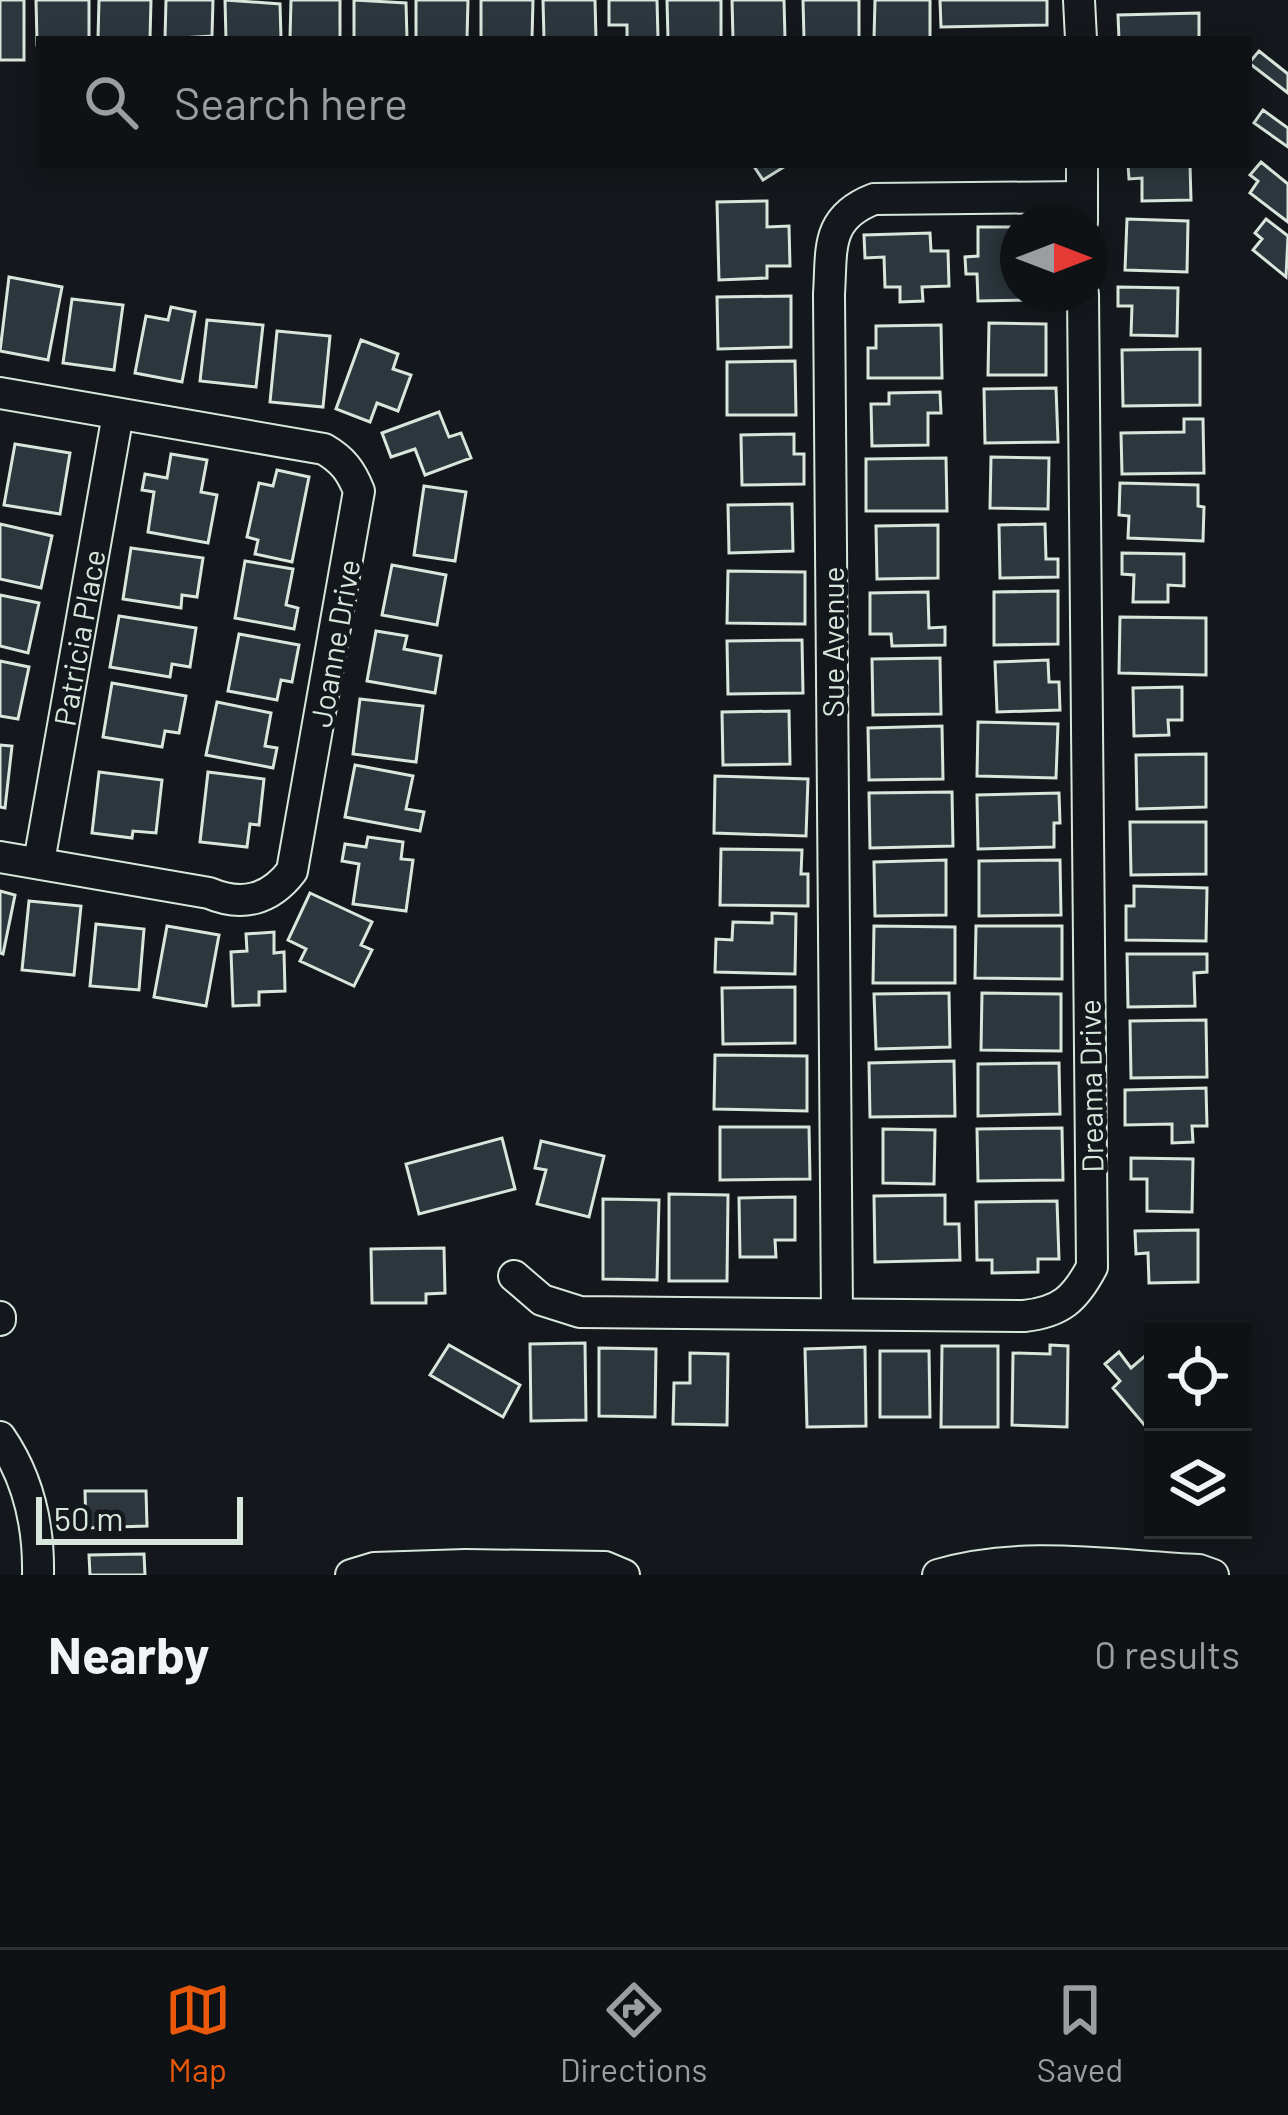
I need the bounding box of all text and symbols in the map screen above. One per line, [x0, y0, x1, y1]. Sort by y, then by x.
search box [36, 36, 1252, 168]
icon: search [78, 69, 144, 135]
text: Search here [174, 75, 408, 129]
north arrow [1000, 204, 1108, 312]
street label: Patricia Place [45, 546, 112, 728]
street label: Joanne Drive [302, 556, 366, 730]
street label: Sue Avenue [814, 567, 850, 717]
street label: Dreama Drive [1070, 999, 1110, 1173]
map controls [1144, 1323, 1252, 1539]
button: locate [1144, 1323, 1252, 1431]
button: layers [1144, 1431, 1252, 1539]
scale bar [36, 1491, 243, 1544]
text: 50 m [54, 1498, 124, 1538]
text: Nearby [48, 1623, 209, 1684]
text: 0 results [1094, 1630, 1240, 1677]
tab: Map [165, 1977, 231, 2089]
tab: Directions [560, 1977, 707, 2089]
tab: Saved [1037, 1977, 1123, 2089]

